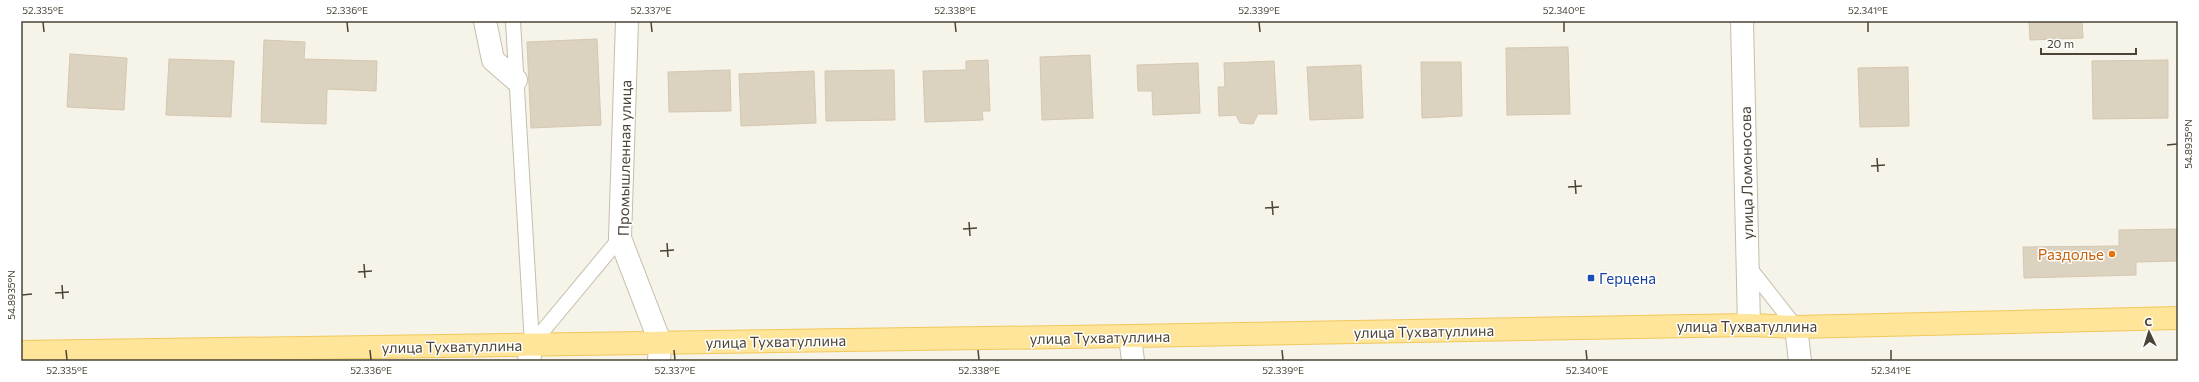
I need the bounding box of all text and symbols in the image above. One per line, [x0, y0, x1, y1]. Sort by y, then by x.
text: 52.335°E [22, 4, 64, 16]
text: 52.336°E [326, 4, 368, 16]
text: 52.337°E [631, 4, 672, 16]
text: 52.338°E [934, 4, 976, 16]
text: 52.339°E [1238, 4, 1280, 16]
text: 52.340°E [1543, 4, 1585, 16]
text: 52.341°E [1848, 4, 1888, 16]
scale bar [2041, 30, 2136, 56]
text: 20 m [2047, 36, 2074, 50]
street label: Промышленная улица [614, 80, 634, 236]
street label: улица Ломоносова [1736, 106, 1756, 240]
text: 54.8935°N [2182, 119, 2194, 169]
place label: Раздолье [2038, 245, 2104, 263]
marker: Раздолье [2107, 249, 2117, 259]
place label: Герцена [1599, 269, 1656, 287]
text: 54.8935°N [5, 270, 17, 320]
marker: Герцена [1586, 273, 1596, 283]
north arrow [2129, 312, 2169, 352]
text: С [2144, 315, 2153, 328]
street label: улица Тухватуллина [1677, 317, 1817, 335]
street label: улица Тухватуллина [1354, 321, 1494, 341]
street label: улица Тухватуллина [1030, 327, 1170, 347]
street label: улица Тухватуллина [706, 331, 846, 351]
street label: улица Тухватуллина [382, 336, 522, 356]
text: 52.335°E [46, 364, 88, 376]
text: 52.336°E [350, 364, 392, 376]
text: 52.337°E [655, 364, 696, 376]
text: 52.338°E [958, 364, 1000, 376]
text: 52.339°E [1262, 364, 1304, 376]
text: 52.340°E [1566, 364, 1608, 376]
text: 52.341°E [1871, 364, 1911, 376]

